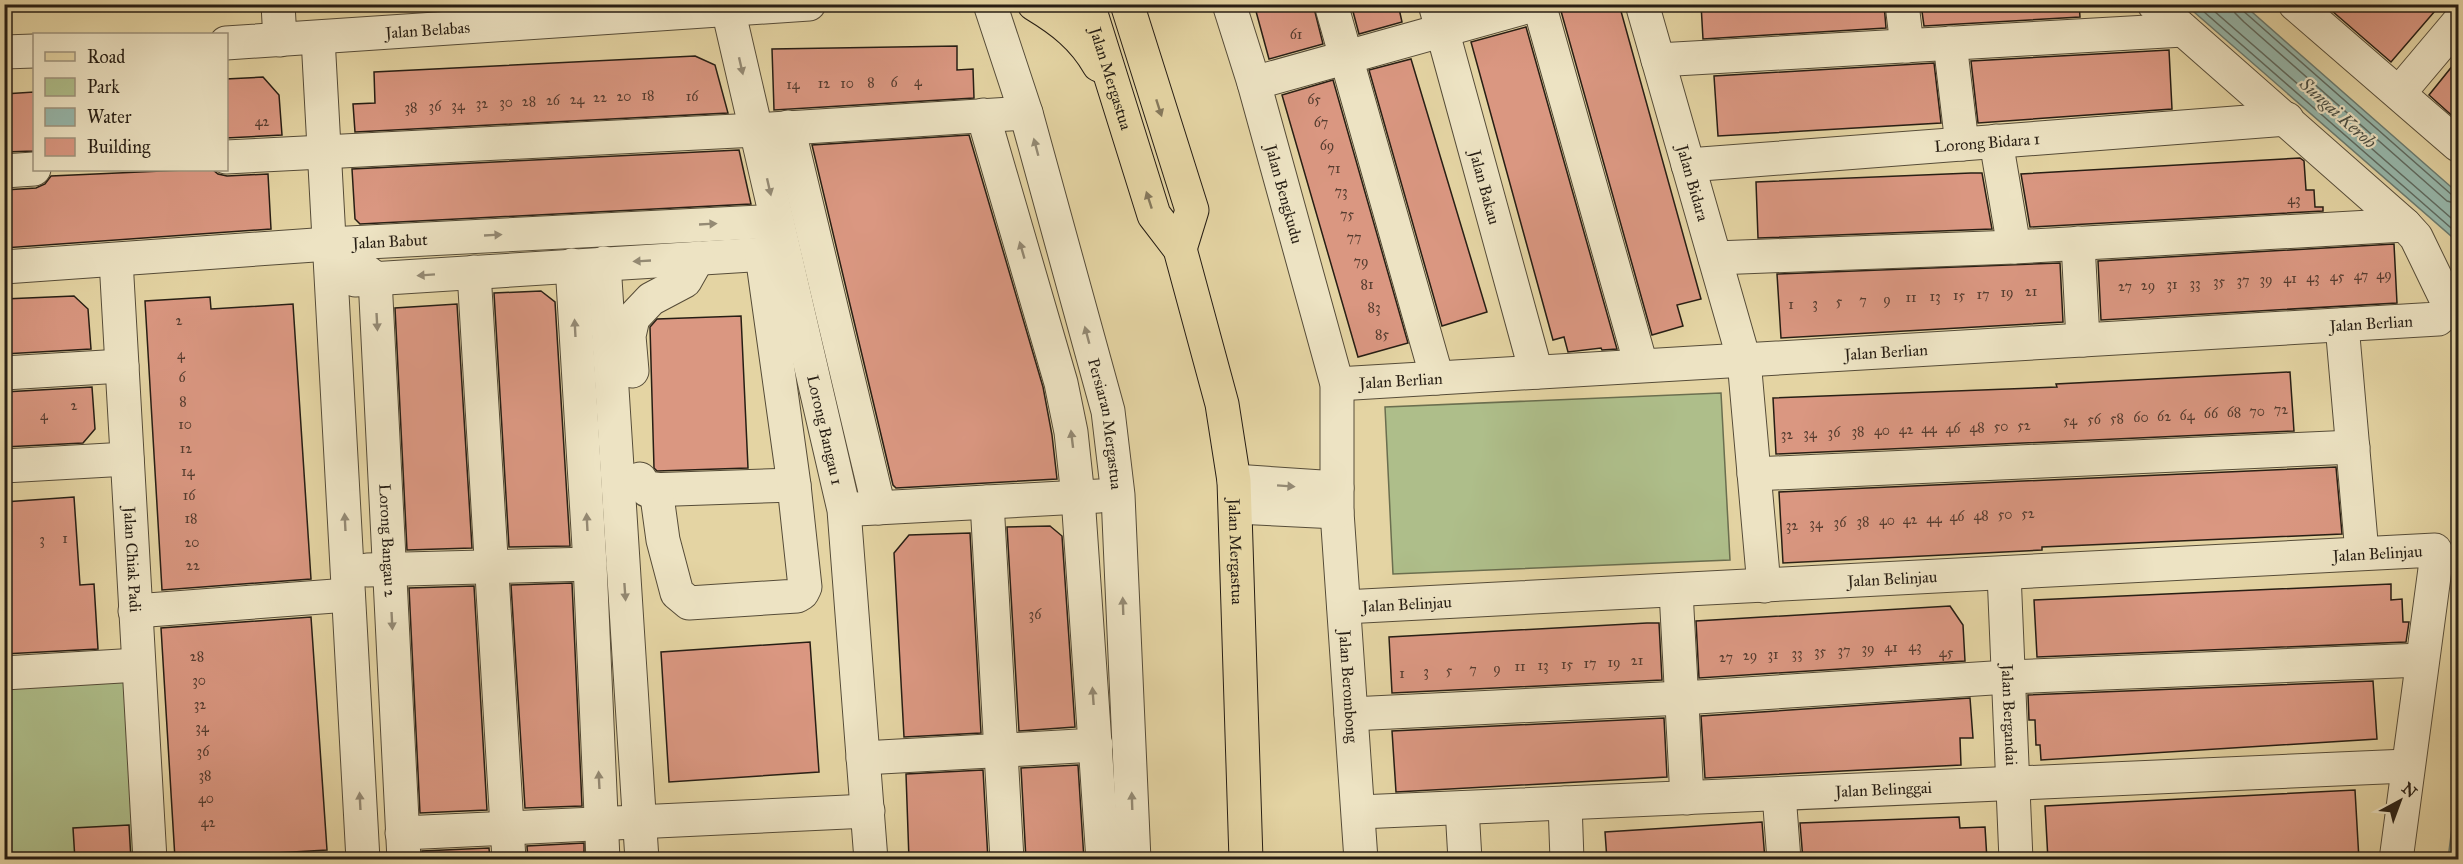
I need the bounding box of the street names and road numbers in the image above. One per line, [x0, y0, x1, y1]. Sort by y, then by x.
street label: Jalan Belabas [383, 18, 471, 43]
street label: Jalan Mergastua [1084, 23, 1136, 132]
street label: Lorong Bidara 1 [1934, 129, 2041, 156]
street label: Jalan Bengkudu [1260, 141, 1307, 246]
street label: Jalan Bidara [1671, 141, 1713, 224]
street label: Jalan Bakau [1464, 146, 1504, 227]
street label: Jalan Babut [350, 230, 429, 254]
street label: Jalan Berlian [2327, 311, 2414, 337]
street label: Jalan Berlian [1842, 340, 1929, 365]
street label: Persiaran Mergastua [1084, 356, 1126, 491]
street label: Jalan Berlian [1357, 369, 1443, 394]
street label: Lorong Bangau 1 [803, 373, 847, 487]
street label: Lorong Bangau 2 [375, 483, 400, 598]
street label: Jalan Mergastua [1223, 496, 1247, 605]
street label: Jalan Chiak Padi [119, 504, 145, 614]
street label: Jalan Belinjau [2330, 542, 2423, 566]
street label: Jalan Belinjau [1845, 567, 1938, 592]
street label: Jalan Belinjau [1360, 592, 1453, 617]
street label: Jalan Berombong [1334, 628, 1362, 744]
street label: Jalan Bergandai [1997, 662, 2021, 767]
street label: Jalan Belinggai [1833, 778, 1933, 802]

